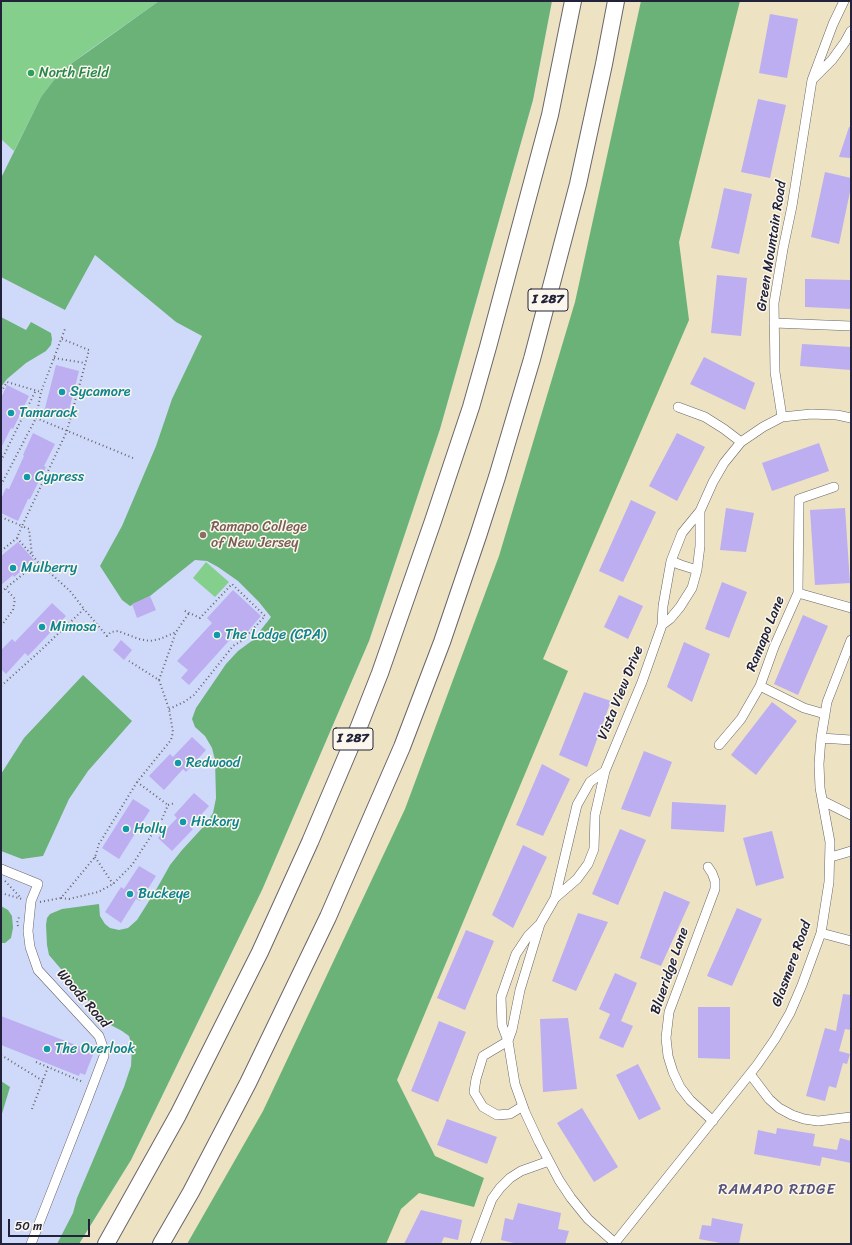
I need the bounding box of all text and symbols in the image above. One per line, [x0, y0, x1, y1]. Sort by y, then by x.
place label: North Field [39, 65, 109, 81]
marker: North Field [26, 68, 36, 78]
street label: Green Mountain Road [753, 180, 791, 312]
road number: I 287 [528, 289, 568, 311]
place label: Sycamore [70, 384, 130, 400]
marker: Sycamore [57, 387, 67, 397]
place label: Tamarack [19, 405, 78, 421]
marker: Tamarack [6, 408, 16, 418]
place label: Cypress [35, 469, 84, 485]
marker: Cypress [22, 472, 32, 482]
place label: Ramapo College of New Jersey [211, 519, 307, 552]
marker: Ramapo College of New Jersey [198, 530, 208, 540]
place label: Mulberry [21, 560, 77, 576]
marker: Mulberry [8, 563, 18, 573]
street label: Ramapo Lane [743, 594, 789, 674]
place label: Mimosa [50, 619, 97, 635]
marker: Mimosa [37, 622, 47, 632]
place label: The Lodge (CPA) [225, 627, 326, 643]
marker: The Lodge (CPA) [212, 630, 222, 640]
street label: Vista View Drive [595, 644, 647, 742]
road number: I 287 [333, 728, 373, 750]
place label: Redwood [186, 755, 240, 771]
marker: Redwood [173, 758, 183, 768]
place label: Hickory [191, 814, 239, 830]
marker: Hickory [178, 817, 188, 827]
place label: Holly [134, 821, 166, 837]
marker: Holly [121, 824, 131, 834]
place label: Buckeye [138, 886, 190, 902]
marker: Buckeye [125, 889, 135, 899]
street label: Glasmere Road [769, 919, 815, 1009]
street label: Blueridge Lane [647, 925, 693, 1017]
street label: Woods Road [53, 966, 113, 1032]
place label: The Overlook [55, 1041, 135, 1057]
marker: The Overlook [42, 1044, 52, 1054]
district label: RAMAPO RIDGE [718, 1181, 836, 1199]
scale bar [10, 1211, 92, 1237]
text: 50 m [15, 1215, 42, 1237]

